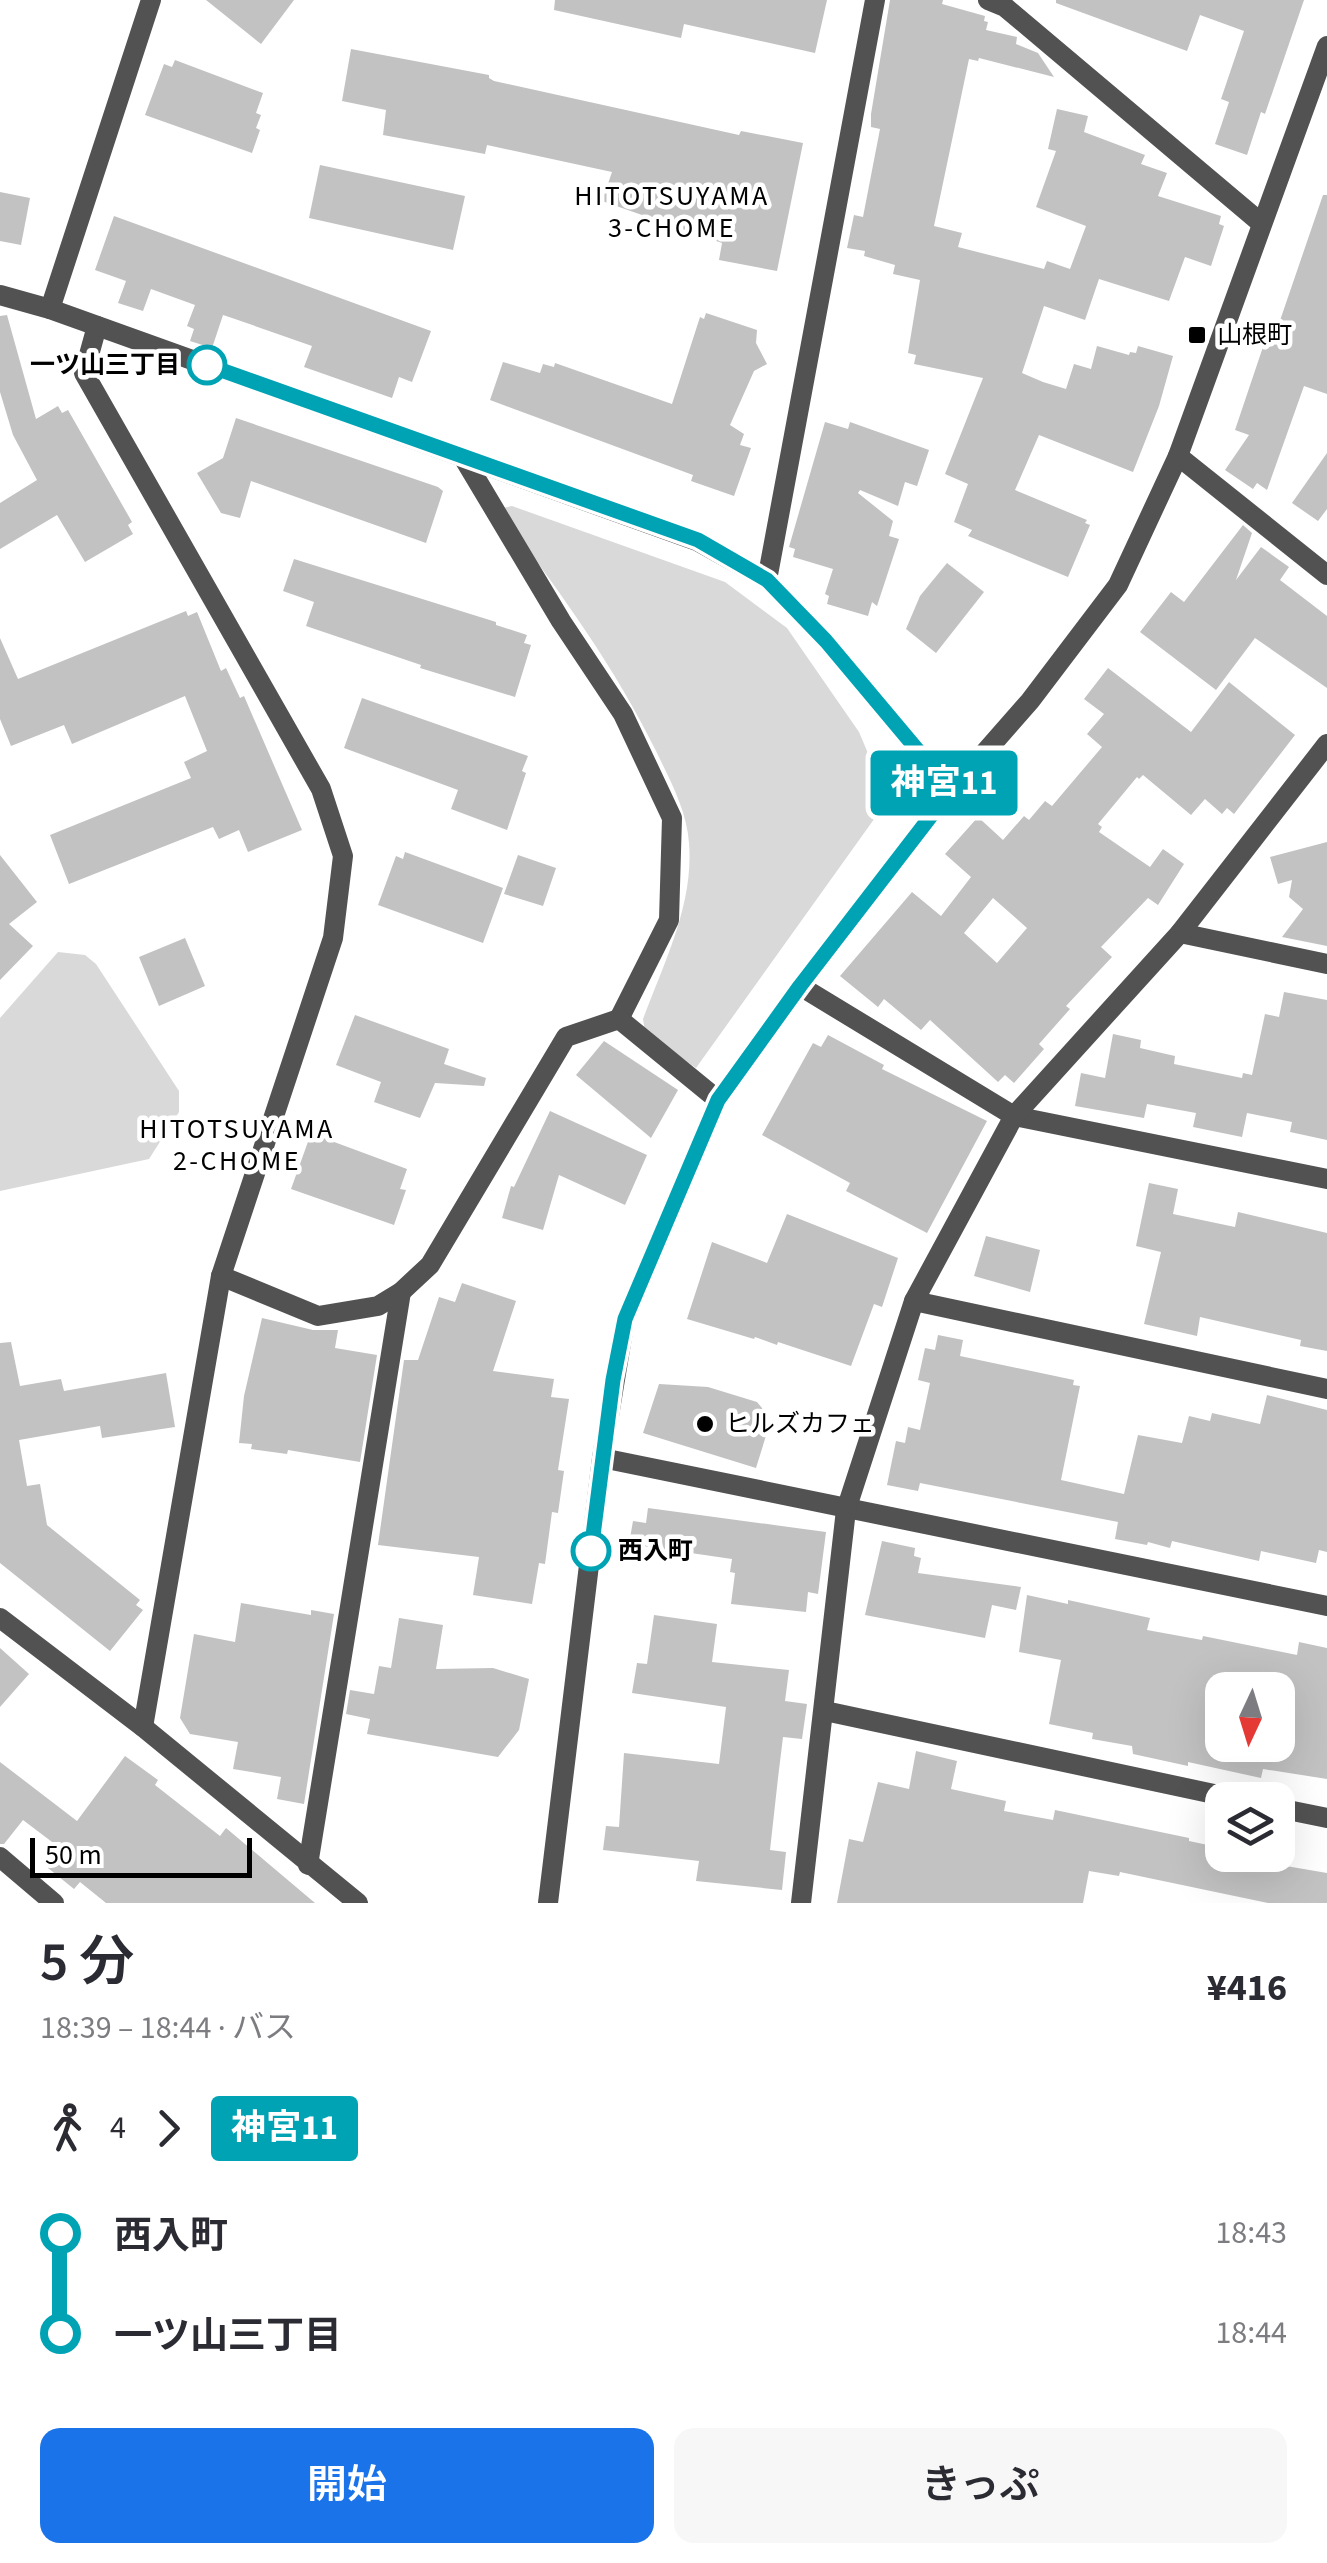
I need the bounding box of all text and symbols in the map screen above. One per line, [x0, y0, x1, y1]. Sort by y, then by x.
district label: HITOTSUYAMA 3-CHOME [574, 176, 770, 248]
place label: 山根町 [1217, 317, 1292, 353]
marker: 山根町 [1186, 324, 1208, 346]
marker: 一ツ山三丁目 [188, 346, 226, 384]
place label: 一ツ山三丁目 [30, 347, 180, 383]
line badge: 神宮11 [874, 750, 1014, 816]
text: 神宮11 [891, 758, 997, 808]
district label: HITOTSUYAMA 2-CHOME [139, 1109, 335, 1181]
place label: ヒルズカフェ [725, 1406, 875, 1442]
marker: ヒルズカフェ [694, 1413, 716, 1435]
marker: 西入町 [572, 1532, 610, 1570]
place label: 西入町 [618, 1533, 693, 1569]
north arrow [1205, 1672, 1295, 1762]
map controls [1205, 1672, 1295, 1872]
button: layers [1205, 1782, 1295, 1872]
scale bar [30, 1833, 252, 1878]
text: 50 m [45, 1835, 102, 1875]
text: 5 分 [40, 1924, 134, 2002]
text: ¥416 [1207, 1961, 1287, 2015]
text: 18:39 – 18:44 · バス [40, 2005, 296, 2051]
icon: walk [40, 2101, 95, 2156]
icon: forward [141, 2101, 196, 2156]
text: 神宮11 [231, 2103, 338, 2153]
text: 4 [110, 2105, 126, 2151]
text: 西入町 [114, 2209, 228, 2263]
text: 18:43 [1215, 2210, 1287, 2256]
text: 一ツ山三丁目 [114, 2309, 342, 2363]
text: 18:44 [1215, 2310, 1287, 2356]
button: 開始 [40, 2428, 654, 2543]
button: きっぷ [674, 2428, 1287, 2543]

